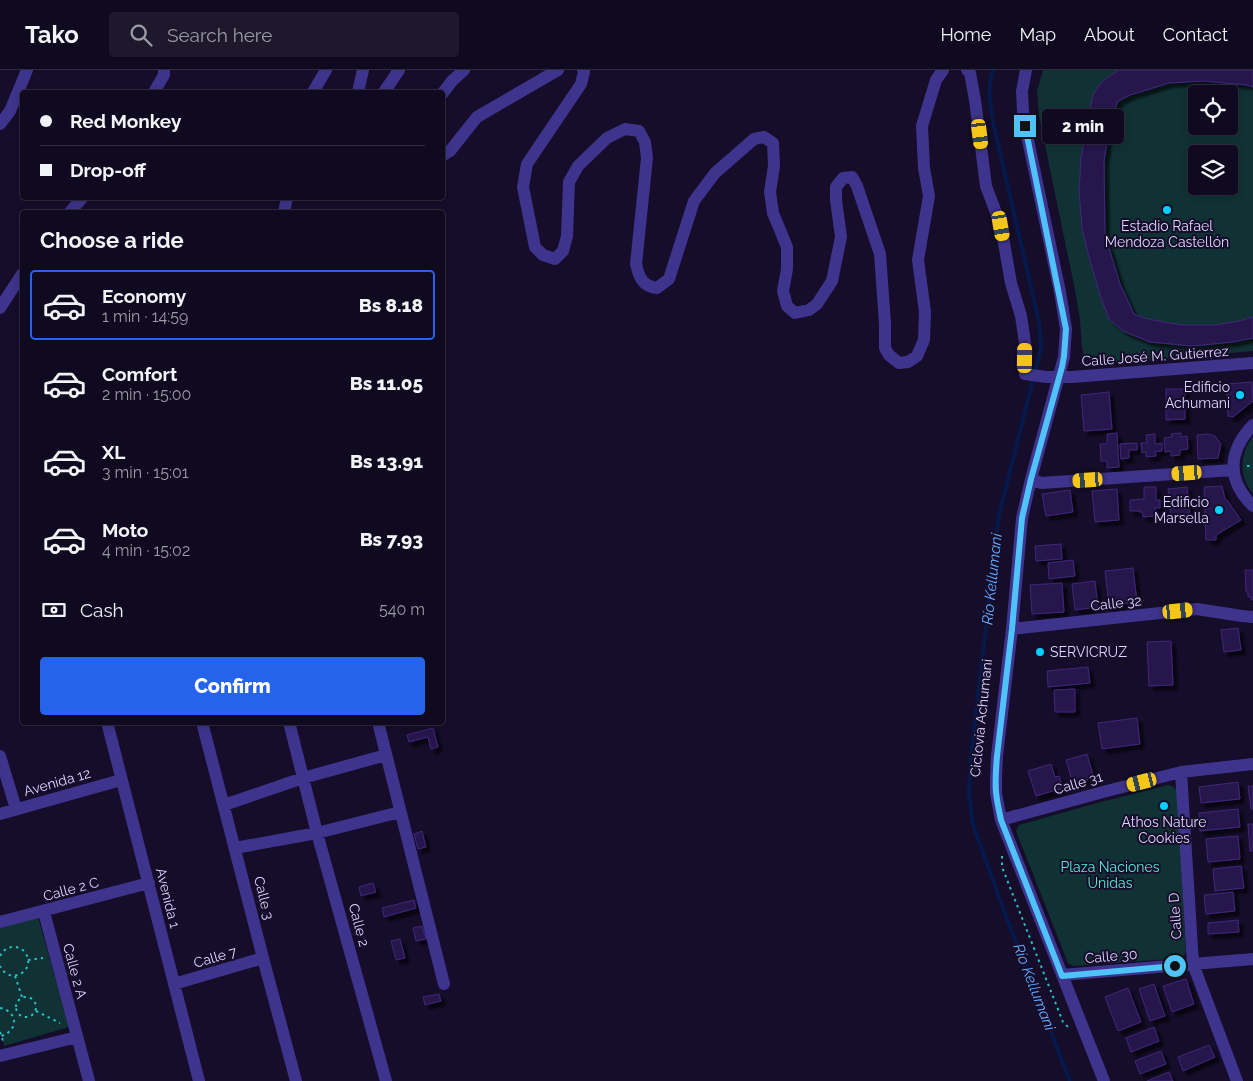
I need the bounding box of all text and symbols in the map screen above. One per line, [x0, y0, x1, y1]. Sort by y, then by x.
search box [109, 12, 459, 57]
text: Tako [25, 20, 79, 49]
icon: search [127, 21, 155, 49]
text: Search here [167, 24, 272, 46]
text: Home [940, 24, 991, 45]
text: Map [1019, 24, 1056, 45]
text: About [1084, 24, 1135, 45]
text: Contact [1163, 24, 1228, 45]
map controls [1188, 85, 1238, 195]
button: locate [1188, 85, 1238, 135]
callout: 2 min [1042, 108, 1125, 144]
text: Red Monkey [70, 110, 181, 132]
route end [1014, 115, 1036, 137]
text: 2 min [1062, 117, 1104, 136]
car [970, 118, 989, 150]
button: layers [1188, 145, 1238, 195]
text: Drop-off [70, 159, 146, 181]
marker: Estadio Rafael Mendoza Castellón [1161, 204, 1173, 216]
car [991, 210, 1010, 242]
place label: Estadio Rafael Mendoza Castellón [1105, 218, 1229, 250]
text: Choose a ride [40, 227, 184, 253]
icon: car [42, 283, 87, 328]
text: Economy [102, 285, 186, 307]
text: Bs 8.18 [359, 294, 423, 316]
text: 1 min · 14:59 [102, 307, 188, 326]
car [1017, 343, 1032, 373]
street label: Calle José M. Gutierrez [1081, 343, 1229, 369]
icon: car [42, 361, 87, 406]
text: Comfort [102, 363, 177, 385]
text: Bs 11.05 [350, 372, 423, 394]
place label: Edificio Achumani [1165, 379, 1230, 411]
text: 2 min · 15:00 [102, 385, 191, 404]
marker: Edificio Achumani [1234, 389, 1246, 401]
icon: car [42, 439, 87, 484]
text: XL [102, 441, 125, 463]
text: Bs 13.91 [350, 450, 423, 472]
text: 3 min · 15:01 [102, 463, 189, 482]
car [1171, 464, 1202, 482]
car [1072, 471, 1103, 489]
place label: Edificio Marsella [1154, 494, 1209, 526]
marker: Edificio Marsella [1213, 504, 1225, 516]
icon: car [42, 517, 87, 562]
text: Moto [102, 519, 148, 541]
text: Bs 7.93 [360, 528, 423, 550]
water label: Río Kellumani [978, 532, 1006, 626]
text: 4 min · 15:02 [102, 541, 190, 560]
street label: Calle 32 [1090, 592, 1142, 614]
icon: cash [40, 596, 68, 624]
text: Cash [80, 599, 124, 621]
text: 540 m [379, 600, 425, 619]
car [1162, 602, 1193, 620]
place label: SERVICRUZ [1050, 644, 1127, 660]
marker: SERVICRUZ [1034, 646, 1046, 658]
button: Confirm [40, 657, 425, 715]
street label: Ciclovía Achumani [967, 658, 995, 778]
street label: Avenida 12 [22, 765, 92, 799]
street label: Calle 31 [1052, 768, 1104, 798]
car [1125, 771, 1158, 793]
marker: Athos Nature Cookies [1158, 800, 1170, 812]
place label: Athos Nature Cookies [1122, 814, 1206, 846]
park label: Plaza Naciones Unidas [1061, 859, 1160, 891]
street label: Avenida 1 [153, 866, 183, 930]
street label: Calle 2 C [41, 874, 101, 904]
street label: Calle 3 [251, 875, 277, 921]
street label: Calle D [1165, 892, 1185, 940]
street label: Calle 2 [346, 902, 372, 948]
water label: Río Kellumani [1009, 941, 1059, 1034]
street label: Calle 2 A [60, 942, 90, 1001]
street label: Calle 7 [192, 943, 239, 971]
street label: Calle 30 [1084, 946, 1138, 966]
route start [1164, 955, 1186, 977]

